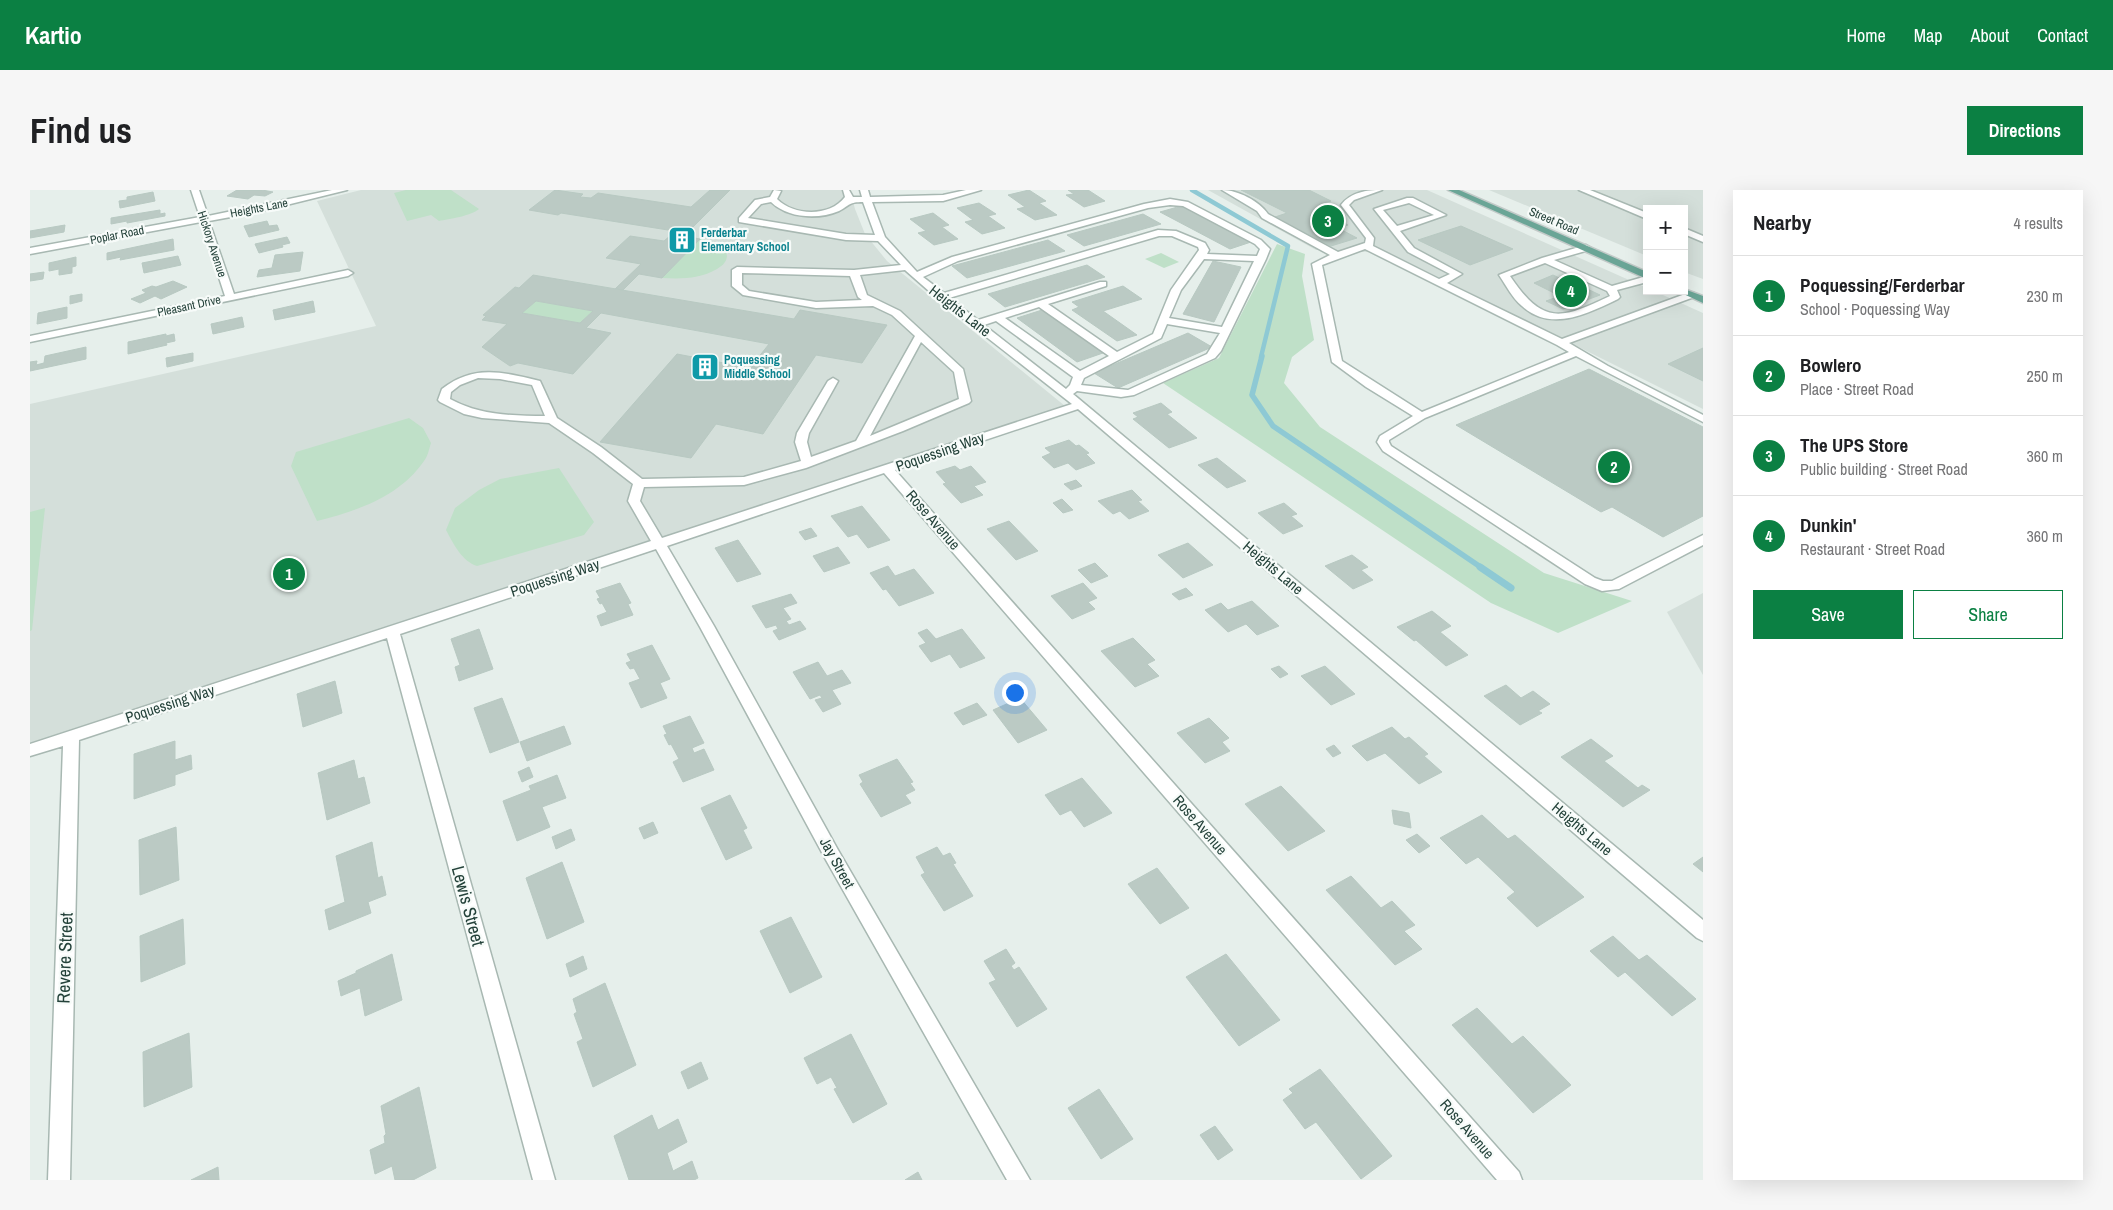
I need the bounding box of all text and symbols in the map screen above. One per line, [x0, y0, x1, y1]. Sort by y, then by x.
text: Kartio [25, 19, 82, 51]
text: Home [1846, 23, 1886, 48]
text: Map [1914, 23, 1943, 48]
text: About [1971, 23, 2009, 48]
text: Contact [2037, 23, 2088, 48]
button: Directions [1967, 106, 2083, 155]
text: Find us [30, 107, 132, 154]
street label: Heights Lane [229, 195, 289, 221]
pin: 3 [1312, 202, 1344, 240]
street label: Street Road [1527, 203, 1581, 239]
map controls [1643, 205, 1688, 295]
button: + [1643, 205, 1688, 250]
text: Nearby [1753, 208, 1811, 237]
street label: Hickory Avenue [194, 209, 230, 279]
text: 4 results [2013, 212, 2063, 234]
street label: Poplar Road [89, 222, 145, 248]
building icon: Ferderbar Elementary School [667, 225, 697, 255]
place label: Ferderbar Elementary School [701, 225, 790, 255]
button: − [1643, 250, 1688, 295]
pin: 4 [1555, 272, 1587, 310]
text: Poquessing/Ferderbar [1800, 272, 1965, 298]
street label: Heights Lane [925, 280, 996, 342]
text: 1 [1765, 285, 1773, 307]
text: 230 m [2027, 285, 2063, 307]
street label: Pleasant Drive [156, 291, 222, 321]
text: School · Poquessing Way [1800, 298, 1950, 320]
building icon: Poquessing Middle School [690, 352, 720, 382]
place label: Poquessing Middle School [724, 352, 791, 382]
text: Bowlero [1800, 352, 1861, 378]
text: 2 [1765, 365, 1773, 387]
text: 250 m [2027, 365, 2063, 387]
text: Place · Street Road [1800, 378, 1914, 400]
street label: Poquessing Way [893, 426, 988, 477]
text: The UPS Store [1800, 432, 1908, 458]
text: 3 [1765, 445, 1773, 467]
text: 360 m [2027, 445, 2063, 467]
pin: 2 [1598, 448, 1630, 486]
text: Public building · Street Road [1800, 458, 1968, 480]
street label: Rose Avenue [902, 485, 965, 554]
text: Dunkin' [1800, 512, 1857, 538]
text: 4 [1765, 525, 1773, 547]
text: 360 m [2027, 525, 2063, 547]
street label: Heights Lane [1239, 536, 1308, 599]
text: Restaurant · Street Road [1800, 538, 1945, 560]
street label: Poquessing Way [508, 553, 603, 602]
pin: 1 [273, 555, 305, 593]
button: Save [1753, 590, 1903, 639]
button: Share [1913, 590, 2063, 639]
street label: Poquessing Way [123, 679, 218, 728]
your location [1002, 680, 1028, 706]
street label: Rose Avenue [1169, 790, 1232, 859]
street label: Heights Lane [1548, 797, 1617, 860]
street label: Jay Street [815, 833, 860, 893]
street label: Lewis Street [446, 863, 491, 949]
street label: Revere Street [50, 912, 79, 1004]
street label: Rose Avenue [1436, 1094, 1499, 1163]

